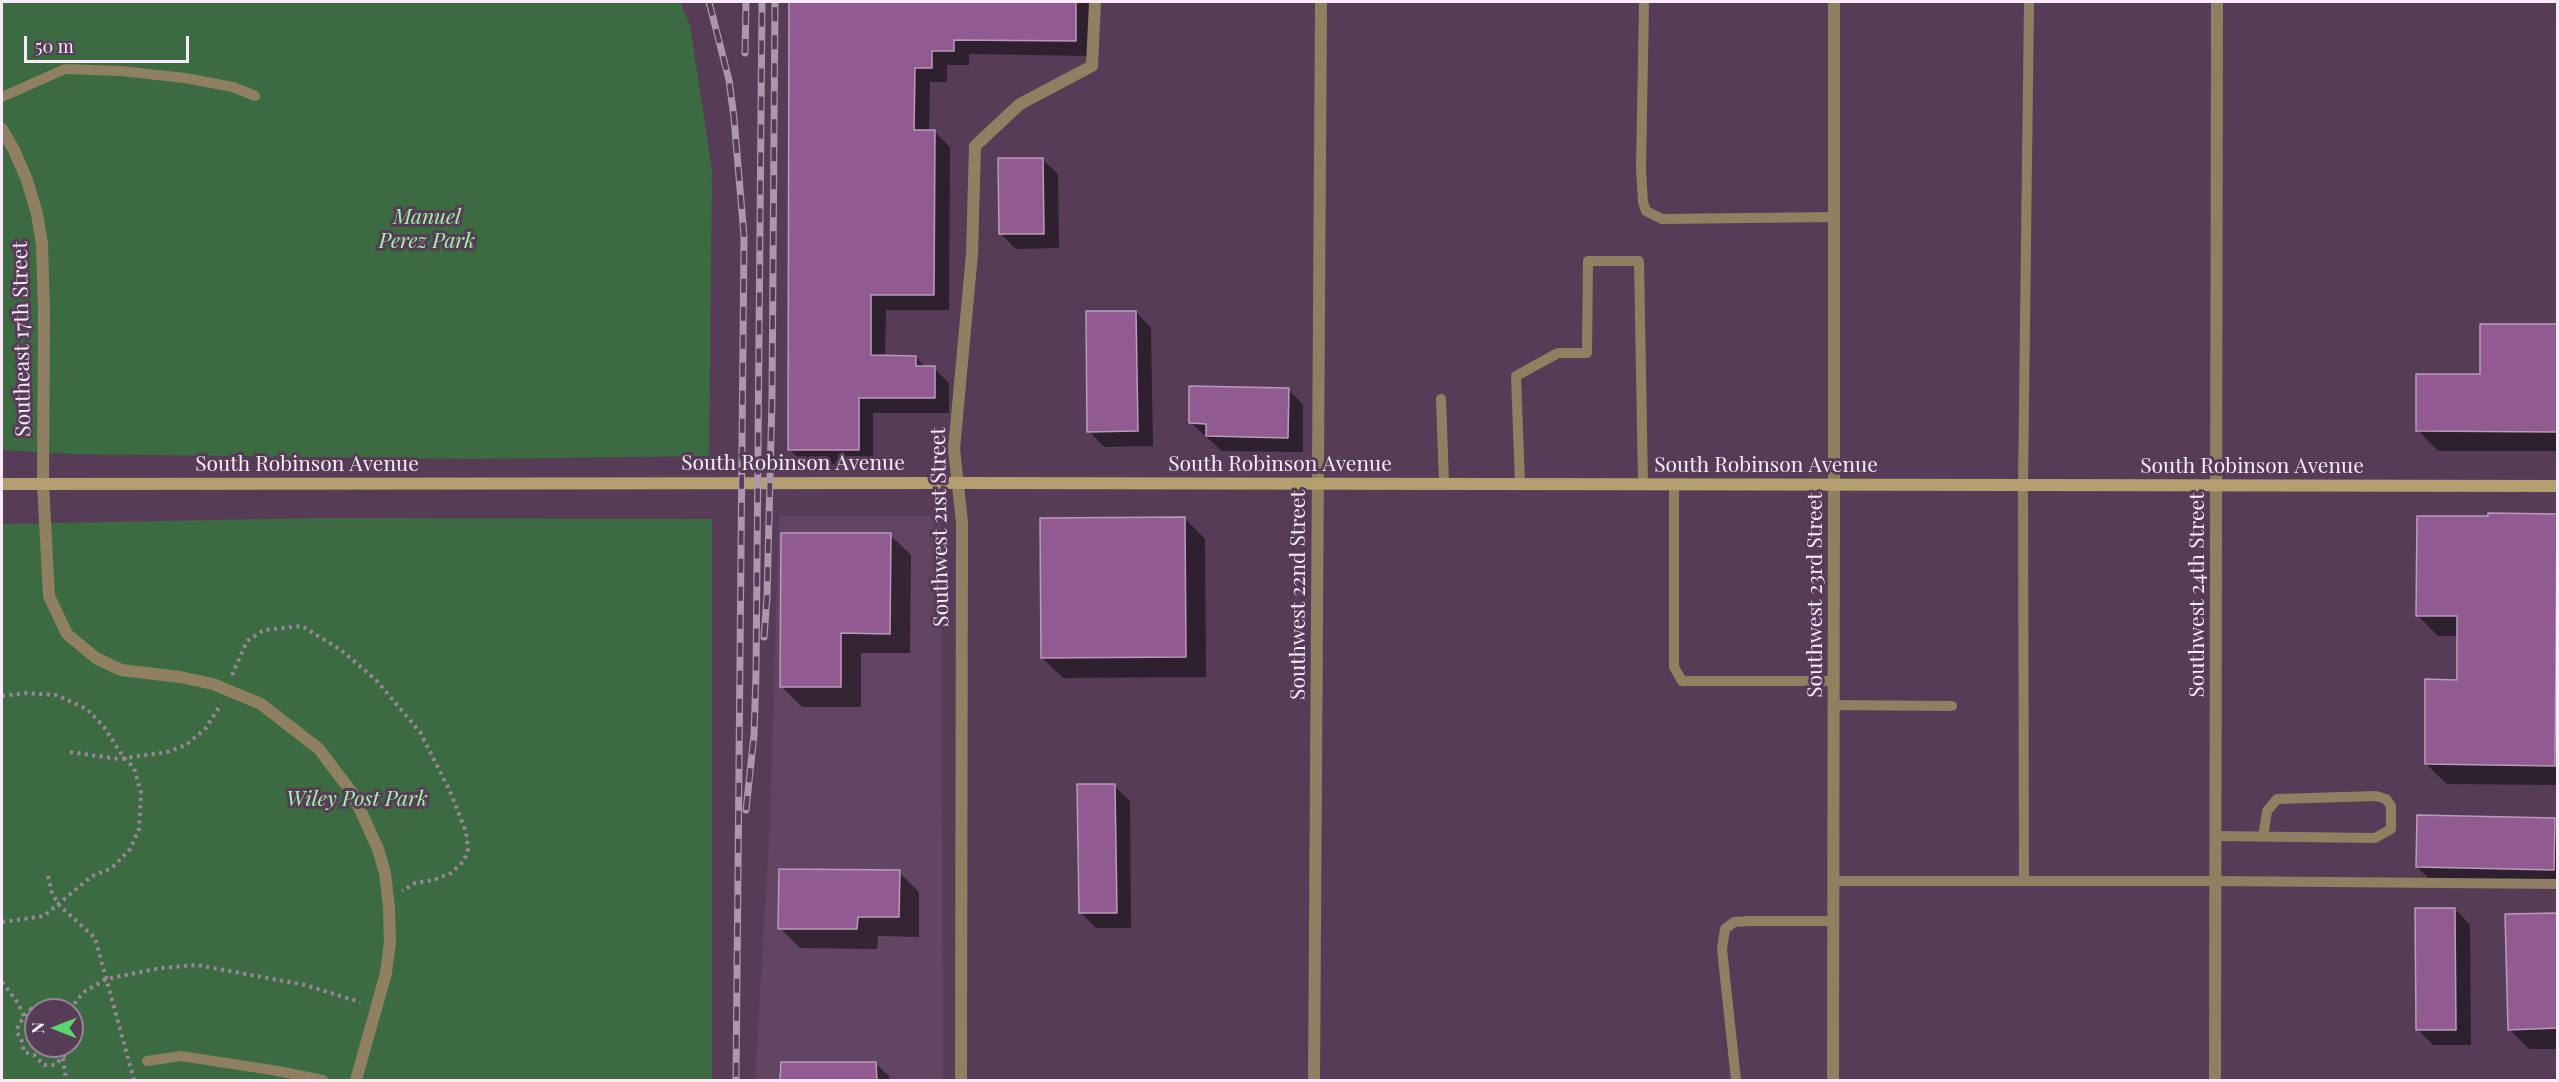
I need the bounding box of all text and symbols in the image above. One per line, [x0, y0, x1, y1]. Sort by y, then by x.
scale bar [27, 24, 192, 62]
text: 50 m [35, 34, 74, 58]
park label: Manuel Perez Park [379, 204, 475, 254]
street label: Southeast 17th Street [8, 241, 36, 437]
street label: Southwest 21st Street [926, 427, 954, 627]
street label: South Robinson Avenue [681, 450, 905, 476]
street label: South Robinson Avenue [195, 451, 419, 477]
street label: South Robinson Avenue [1168, 451, 1392, 477]
street label: South Robinson Avenue [1654, 452, 1878, 478]
street label: South Robinson Avenue [2140, 453, 2364, 479]
street label: Southwest 22nd Street [1285, 490, 1311, 700]
street label: Southwest 23rd Street [1802, 492, 1828, 698]
street label: Southwest 24th Street [2184, 492, 2210, 698]
park label: Wiley Post Park [286, 786, 428, 812]
north arrow [24, 998, 84, 1058]
text: N [27, 1022, 48, 1034]

